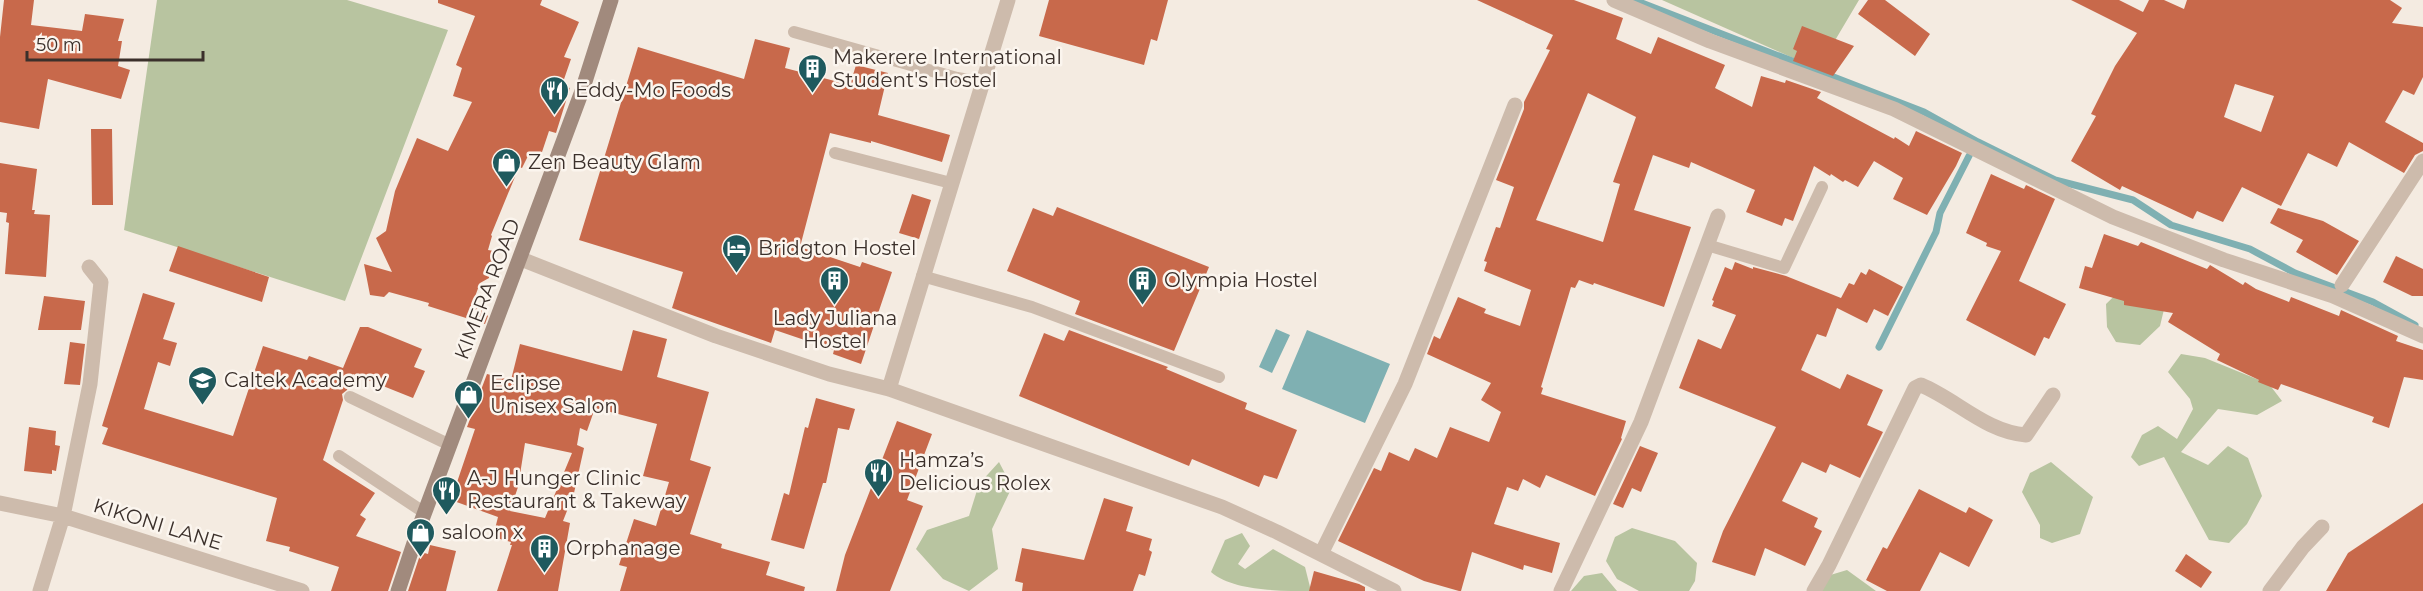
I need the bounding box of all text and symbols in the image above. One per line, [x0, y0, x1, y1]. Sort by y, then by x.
scale bar [27, 24, 202, 62]
text: 50 m [36, 34, 82, 56]
place label: Makerere International Student's Hostel [833, 45, 1062, 92]
building icon: Makerere International Student's Hostel [796, 52, 828, 94]
restaurant icon: Eddy-Mo Foods [538, 74, 570, 116]
place label: Eddy-Mo Foods [575, 78, 731, 102]
shop icon: Zen Beauty Glam [491, 146, 523, 188]
place label: Zen Beauty Glam [528, 150, 701, 174]
street label: KIMERA ROAD [449, 215, 525, 363]
hotel icon: Bridgton Hostel [721, 232, 753, 274]
place label: Bridgton Hostel [758, 236, 916, 260]
building icon: Lady Juliana Hostel [819, 264, 851, 306]
building icon: Olympia Hostel [1127, 264, 1159, 306]
place label: Olympia Hostel [1164, 268, 1318, 292]
place label: Lady Juliana Hostel [773, 306, 897, 353]
school or university icon: Caltek Academy [187, 364, 219, 406]
place label: Caltek Academy [224, 368, 387, 392]
place label: Eclipse Unisex Salon [490, 371, 618, 418]
shop icon: Eclipse Unisex Salon [453, 378, 485, 420]
place label: Hamza’s Delicious Rolex [899, 448, 1051, 495]
restaurant icon: Hamza’s Delicious Rolex [862, 456, 894, 498]
place label: A-J Hunger Clinic Restaurant & Takeway [467, 466, 686, 513]
restaurant icon: A-J Hunger Clinic Restaurant & Takeway [430, 474, 462, 516]
street label: KIKONI LANE [91, 493, 225, 555]
shop icon: saloon x [405, 516, 437, 558]
place label: saloon x [442, 520, 524, 544]
building icon: Orphanage [529, 532, 561, 574]
place label: Orphanage [566, 536, 681, 560]

